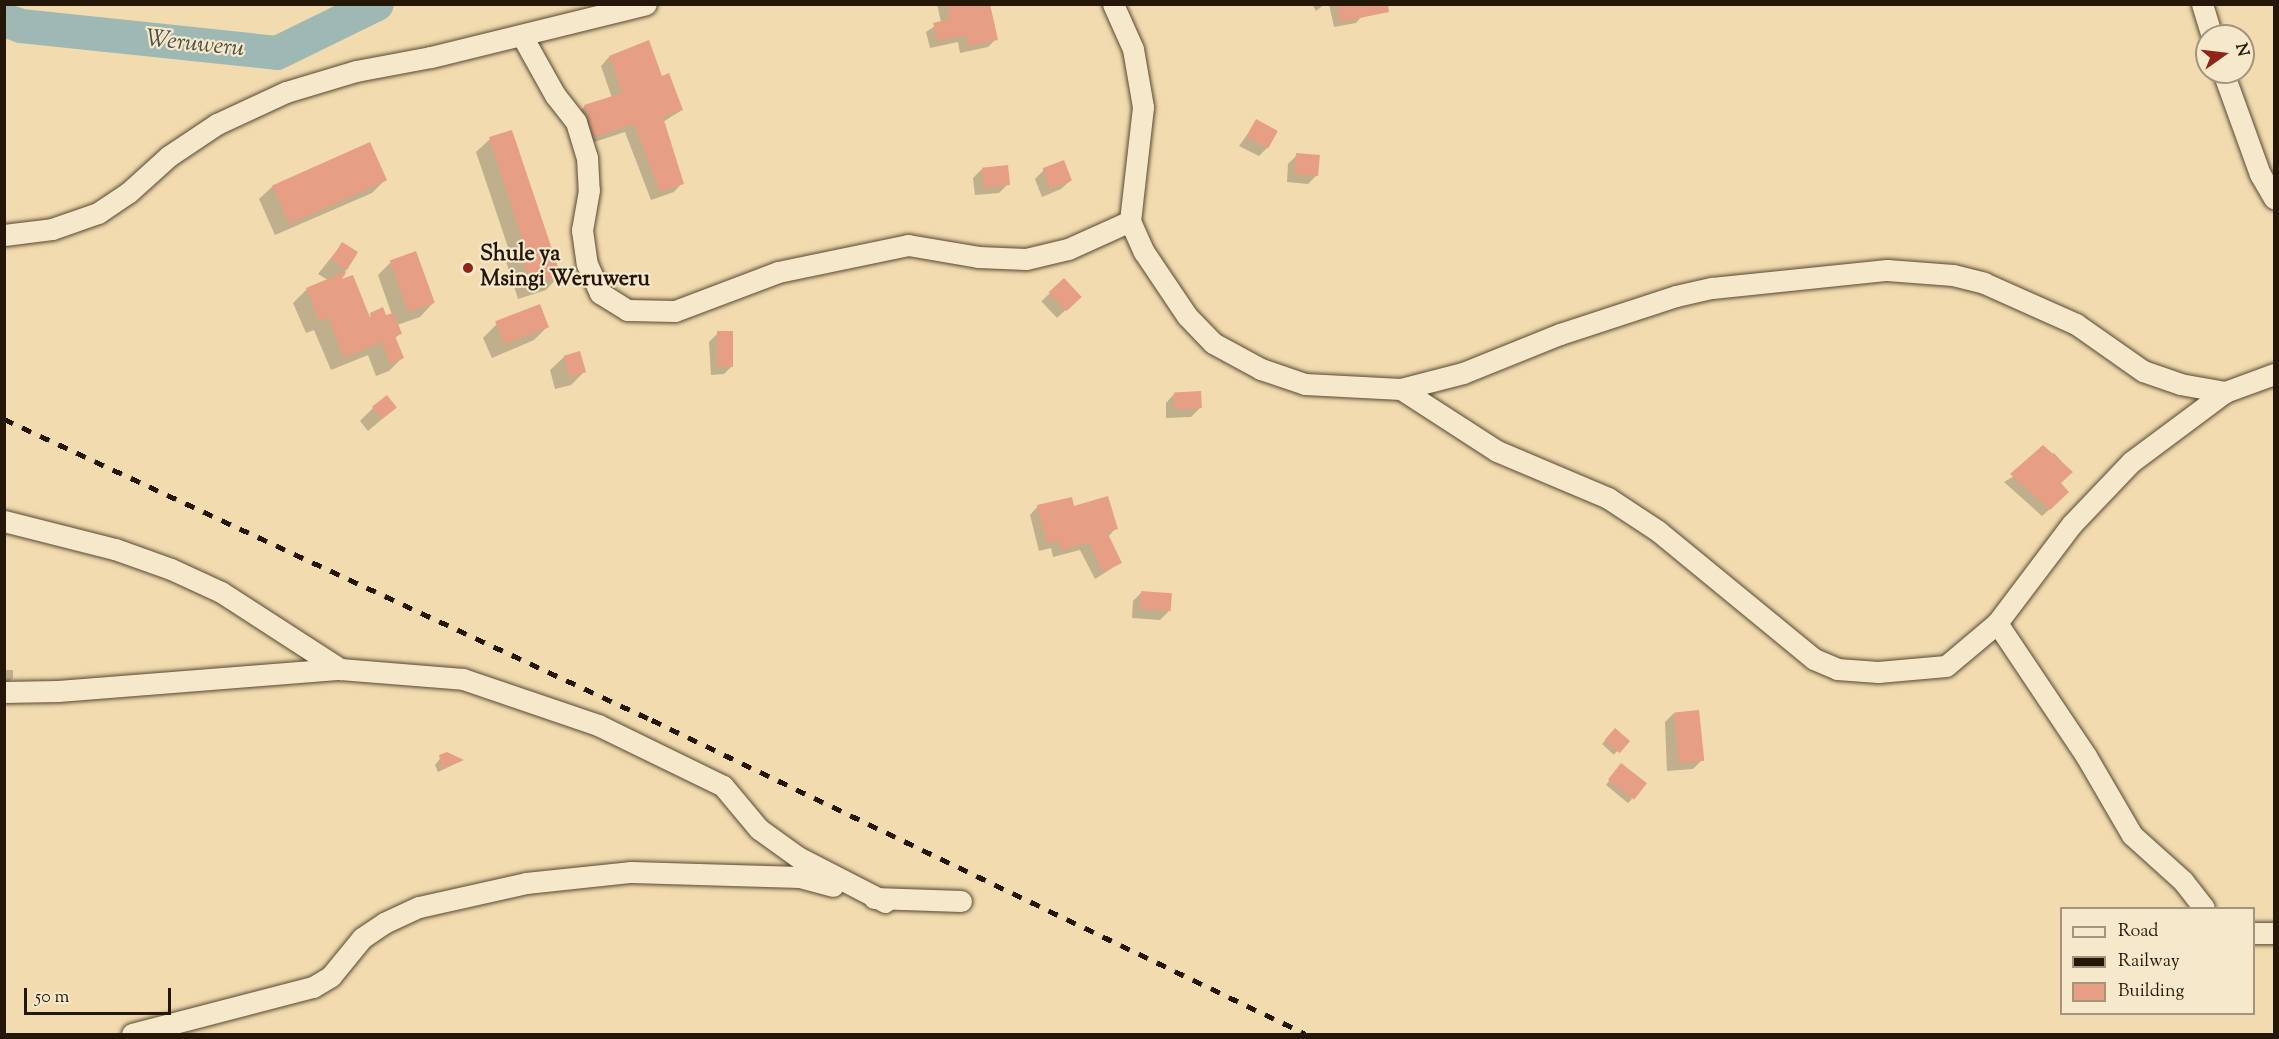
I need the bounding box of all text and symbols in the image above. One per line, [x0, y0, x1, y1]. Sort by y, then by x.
north arrow [2195, 24, 2255, 84]
water label: Weruweru [144, 26, 246, 64]
text: N [2228, 41, 2254, 59]
place label: Shule ya Msingi Weruweru [480, 242, 650, 294]
marker: Shule ya Msingi Weruweru [461, 261, 475, 275]
legend [2060, 907, 2255, 1015]
text: Road [2118, 919, 2158, 945]
text: Railway [2118, 949, 2180, 975]
scale bar [27, 976, 174, 1014]
text: Building [2118, 979, 2184, 1005]
text: 50 m [35, 985, 69, 1011]

